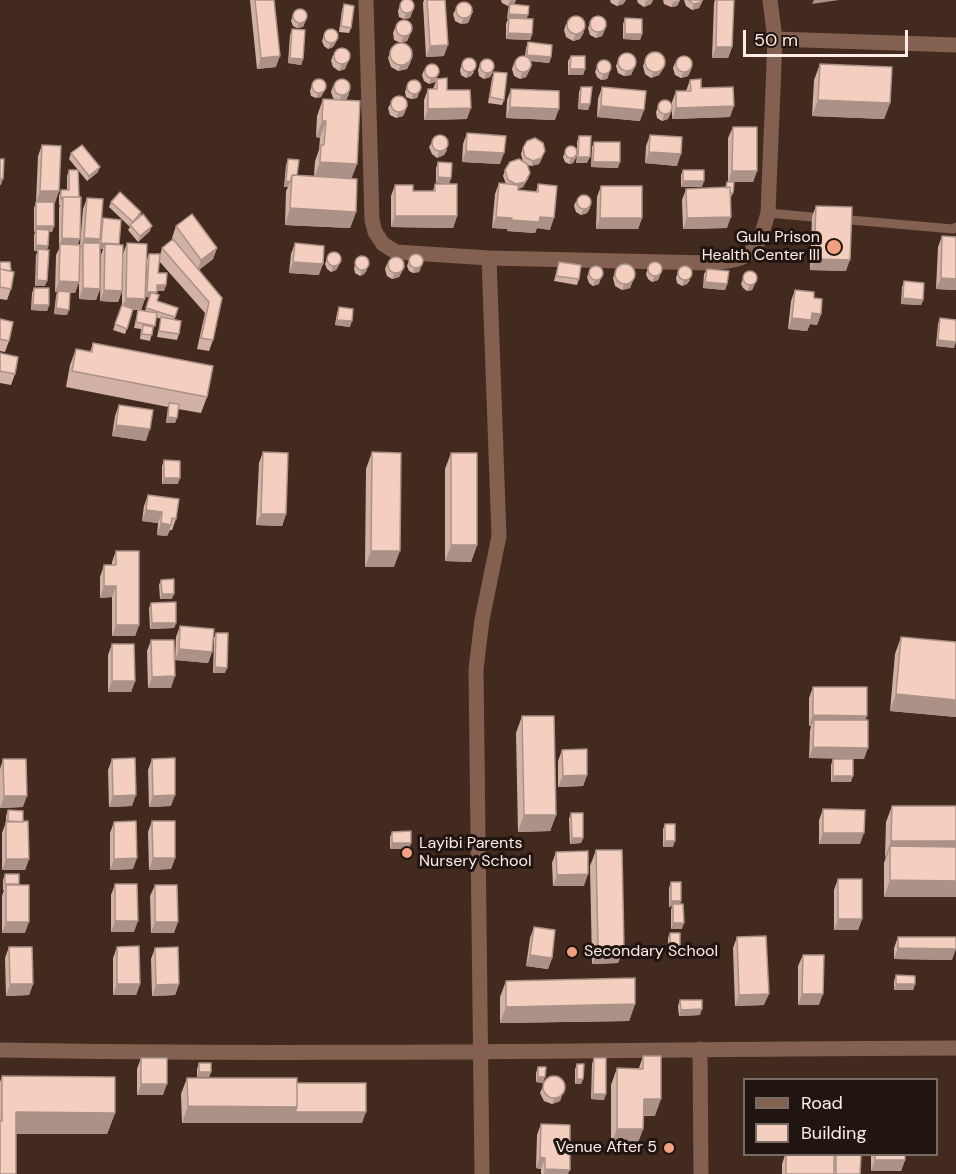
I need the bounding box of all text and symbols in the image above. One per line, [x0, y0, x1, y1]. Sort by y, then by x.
scale bar [746, 18, 911, 56]
text: 50 m [754, 28, 798, 52]
place label: Gulu Prison Health Center III [702, 228, 820, 266]
marker: Gulu Prison Health Center III [825, 238, 843, 256]
place label: Layibi Parents Nursery School [419, 834, 532, 872]
marker: Layibi Parents Nursery School [400, 846, 414, 860]
place label: Secondary School [584, 942, 718, 962]
marker: Secondary School [565, 945, 579, 959]
legend [743, 1078, 938, 1156]
text: Road [801, 1091, 843, 1115]
text: Building [801, 1121, 866, 1145]
place label: Venue After 5 [556, 1138, 657, 1158]
marker: Venue After 5 [662, 1141, 676, 1155]

